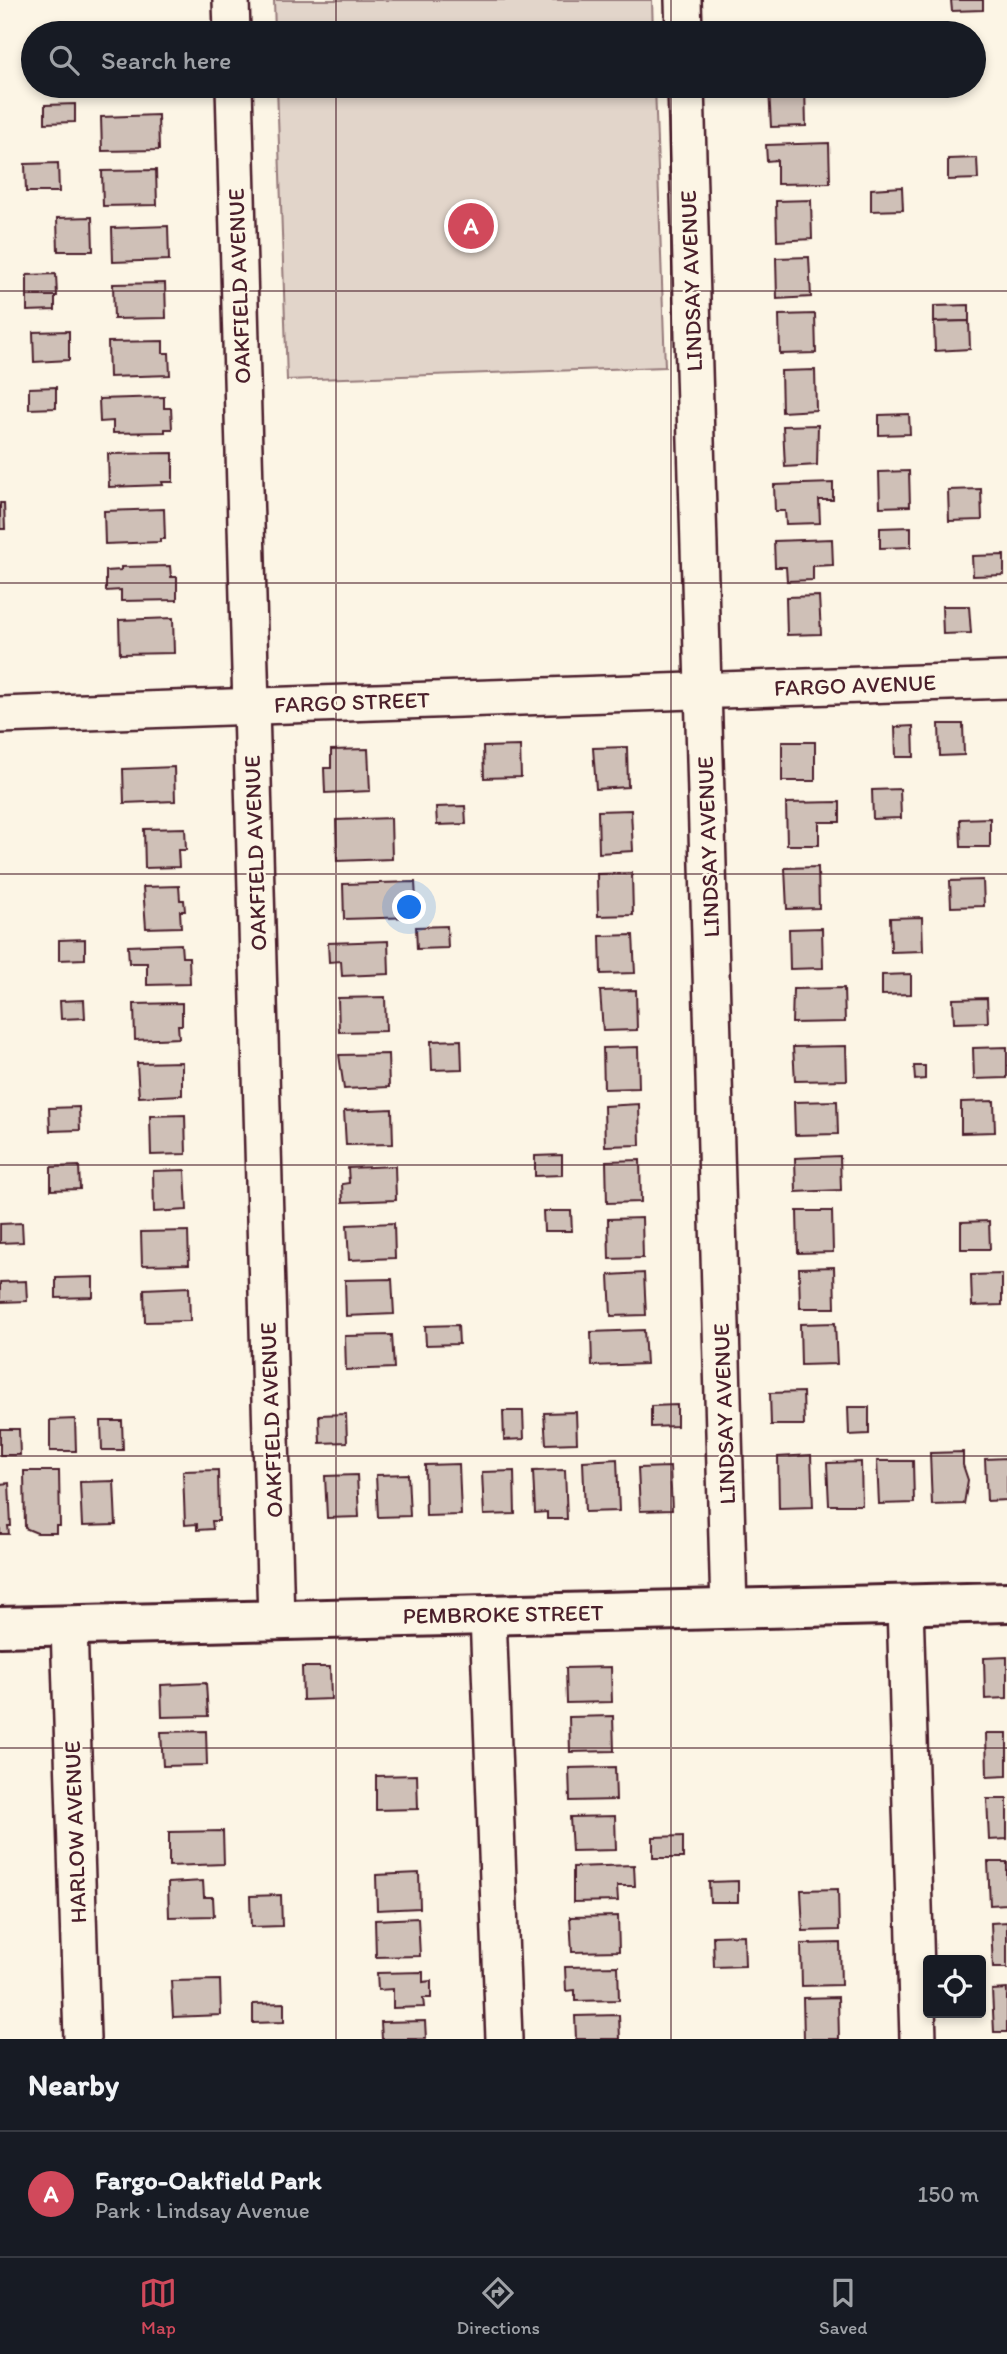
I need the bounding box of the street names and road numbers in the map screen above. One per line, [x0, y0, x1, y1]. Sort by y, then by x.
street label: OAKFIELD AVENUE [222, 187, 256, 384]
street label: LINDSAY AVENUE [674, 190, 708, 372]
street label: FARGO AVENUE [773, 668, 937, 702]
street label: FARGO STREET [274, 685, 431, 719]
street label: OAKFIELD AVENUE [238, 754, 272, 951]
street label: LINDSAY AVENUE [691, 756, 725, 938]
street label: OAKFIELD AVENUE [254, 1321, 288, 1518]
street label: LINDSAY AVENUE [707, 1323, 741, 1505]
street label: PEMBROKE STREET [402, 1598, 604, 1630]
street label: HARLOW AVENUE [58, 1740, 92, 1924]

